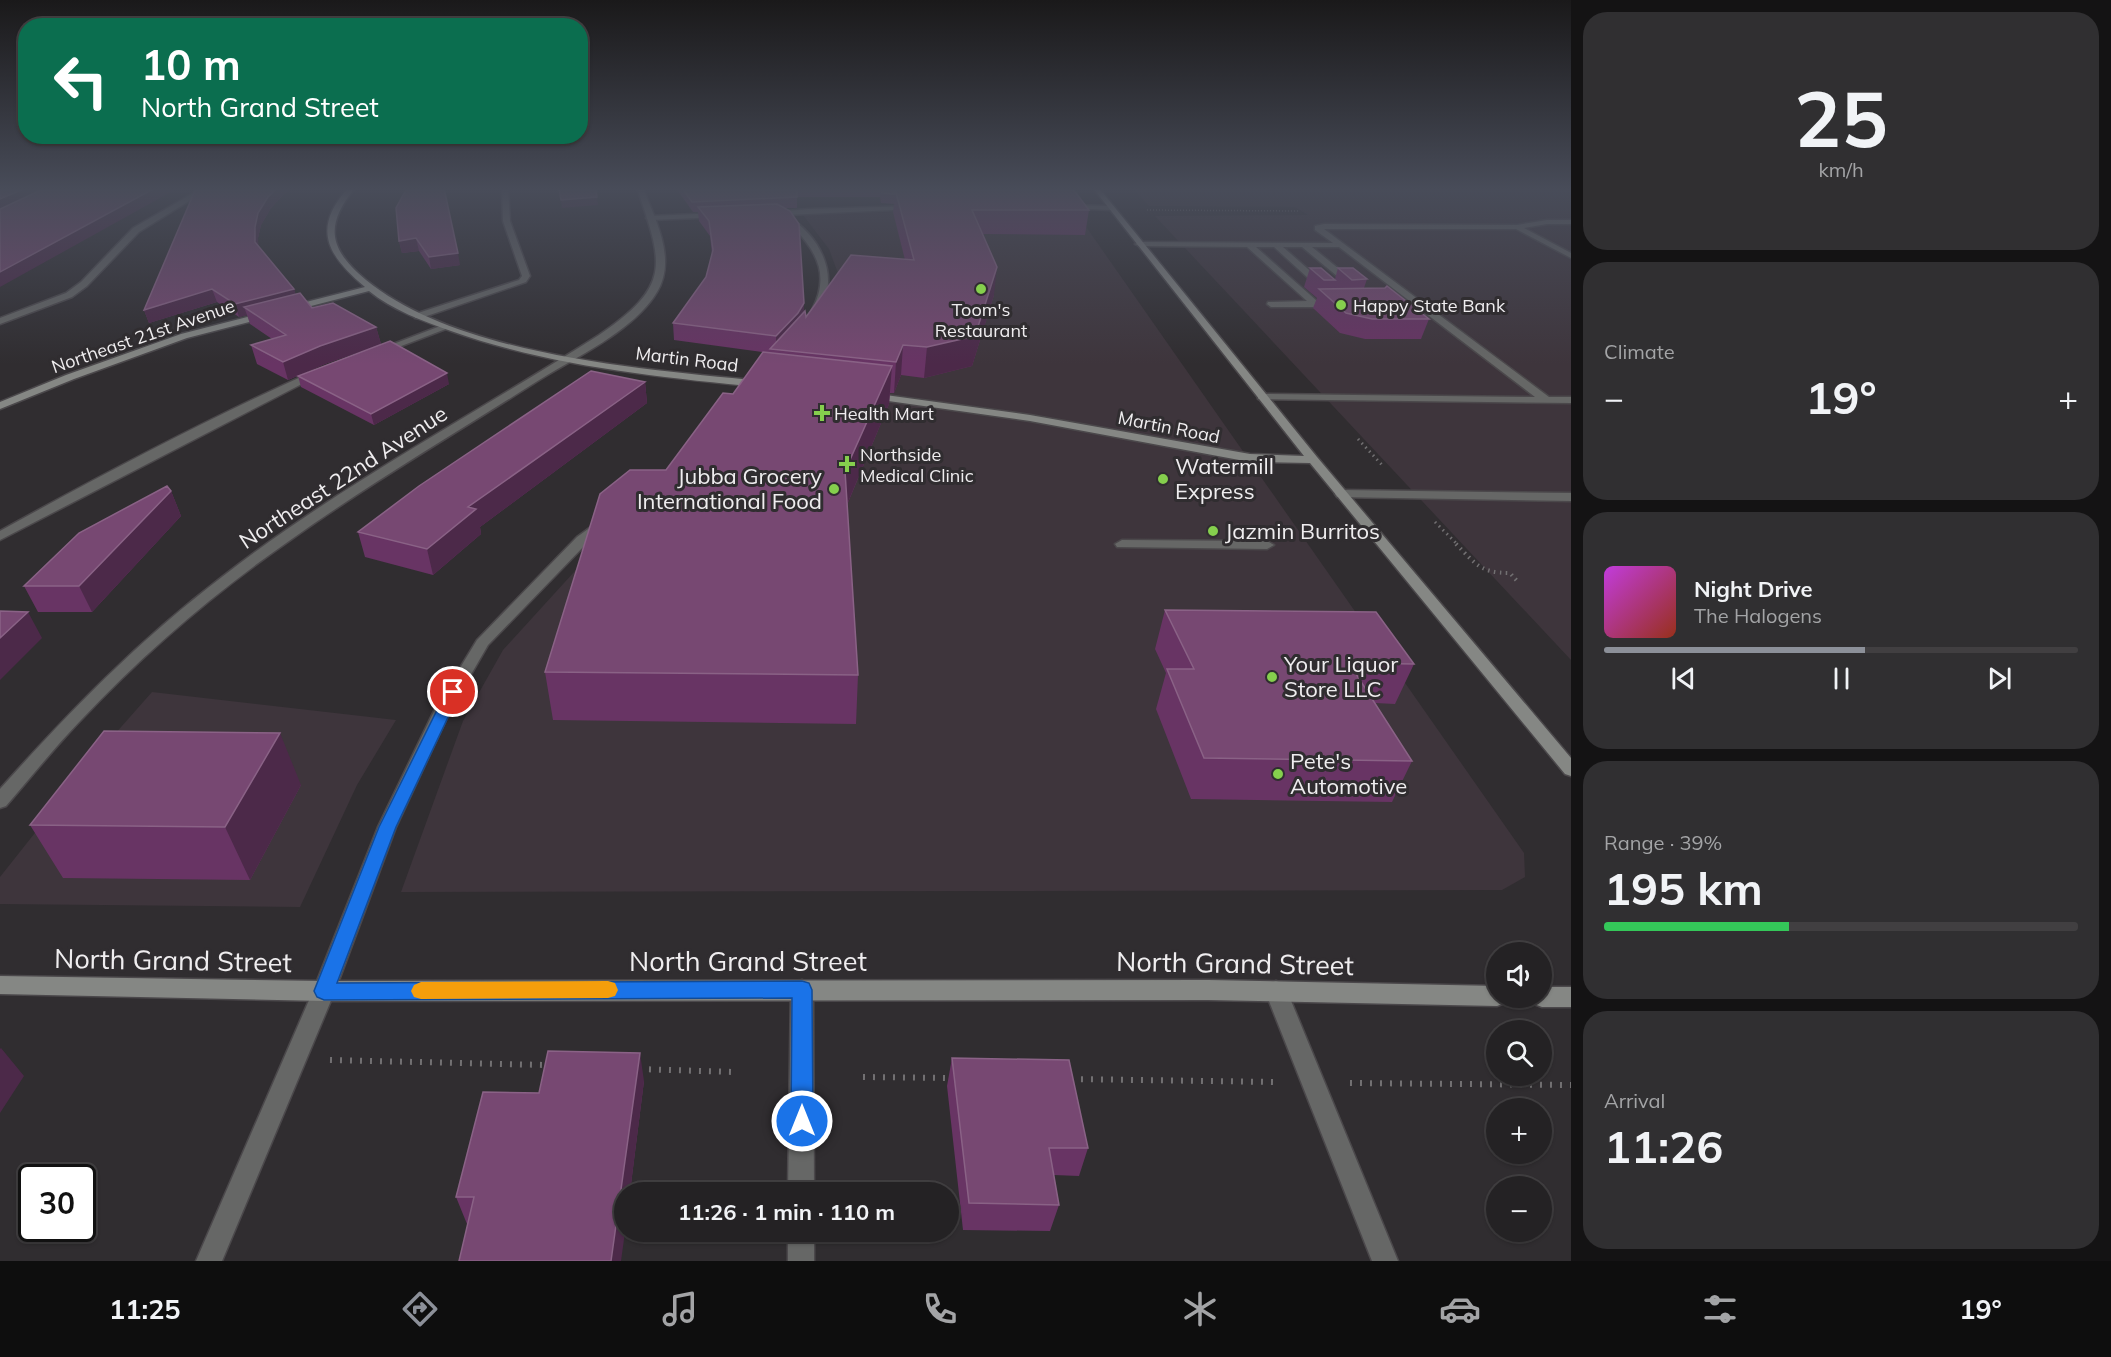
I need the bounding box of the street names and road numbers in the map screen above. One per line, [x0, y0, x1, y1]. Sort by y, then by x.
street label: Northeast 21st Avenue [48, 294, 238, 378]
street label: Martin Road [634, 341, 740, 377]
street label: Northeast 22nd Avenue [234, 399, 452, 555]
street label: Martin Road [1116, 406, 1222, 448]
street label: North Grand Street [54, 941, 292, 979]
street label: North Grand Street [629, 944, 867, 978]
street label: North Grand Street [1116, 944, 1354, 982]

